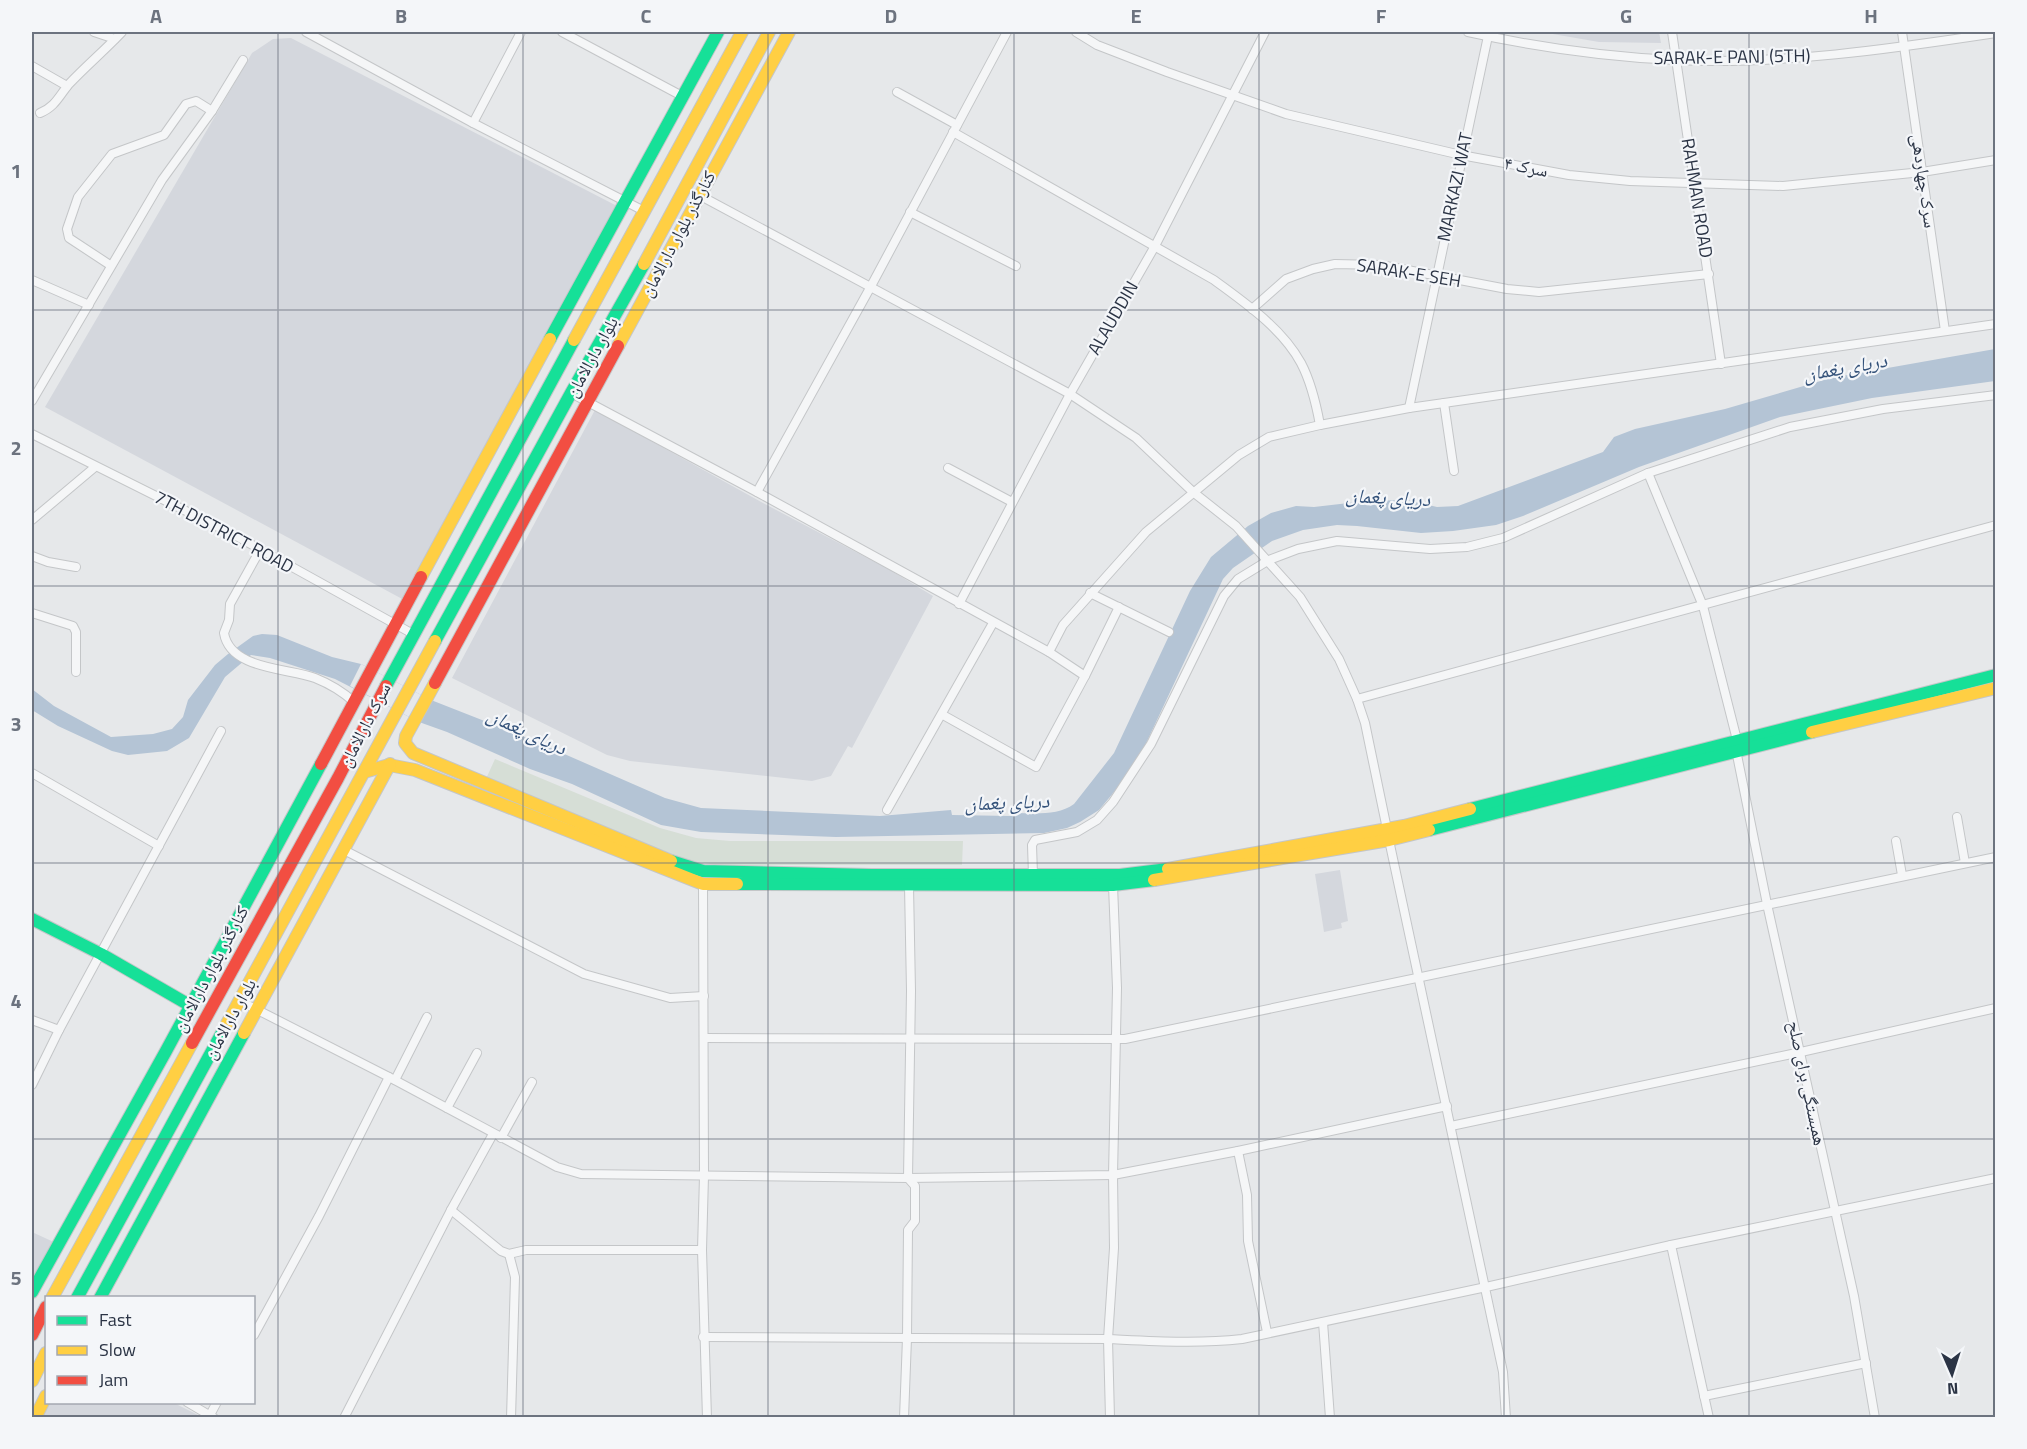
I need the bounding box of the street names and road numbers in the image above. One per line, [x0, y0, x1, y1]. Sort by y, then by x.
street label: SARAK-E PANJ (5TH) [1653, 42, 1811, 71]
street label: MARKAZI WAT [1430, 129, 1479, 244]
street label: سرک چهاردهی [1905, 132, 1944, 230]
street label: RAHMAN ROAD [1675, 136, 1720, 260]
street label: سرک ۴ [1502, 149, 1550, 184]
street label: کنارگذر بلوار دارالامان [633, 165, 723, 302]
street label: SARAK-E SEH [1355, 251, 1463, 294]
street label: ALAUDDIN [1081, 276, 1145, 360]
street label: بلوار دارالامان [558, 311, 625, 402]
street label: 7TH DISTRICT ROAD [150, 483, 299, 580]
street label: سرک دارالامان [332, 678, 397, 772]
street label: کنارگذر بلوار دارالامان [169, 902, 253, 1036]
street label: بلوار دارالامان [199, 975, 261, 1063]
street label: همبستگی برای صلح [1781, 1018, 1834, 1148]

